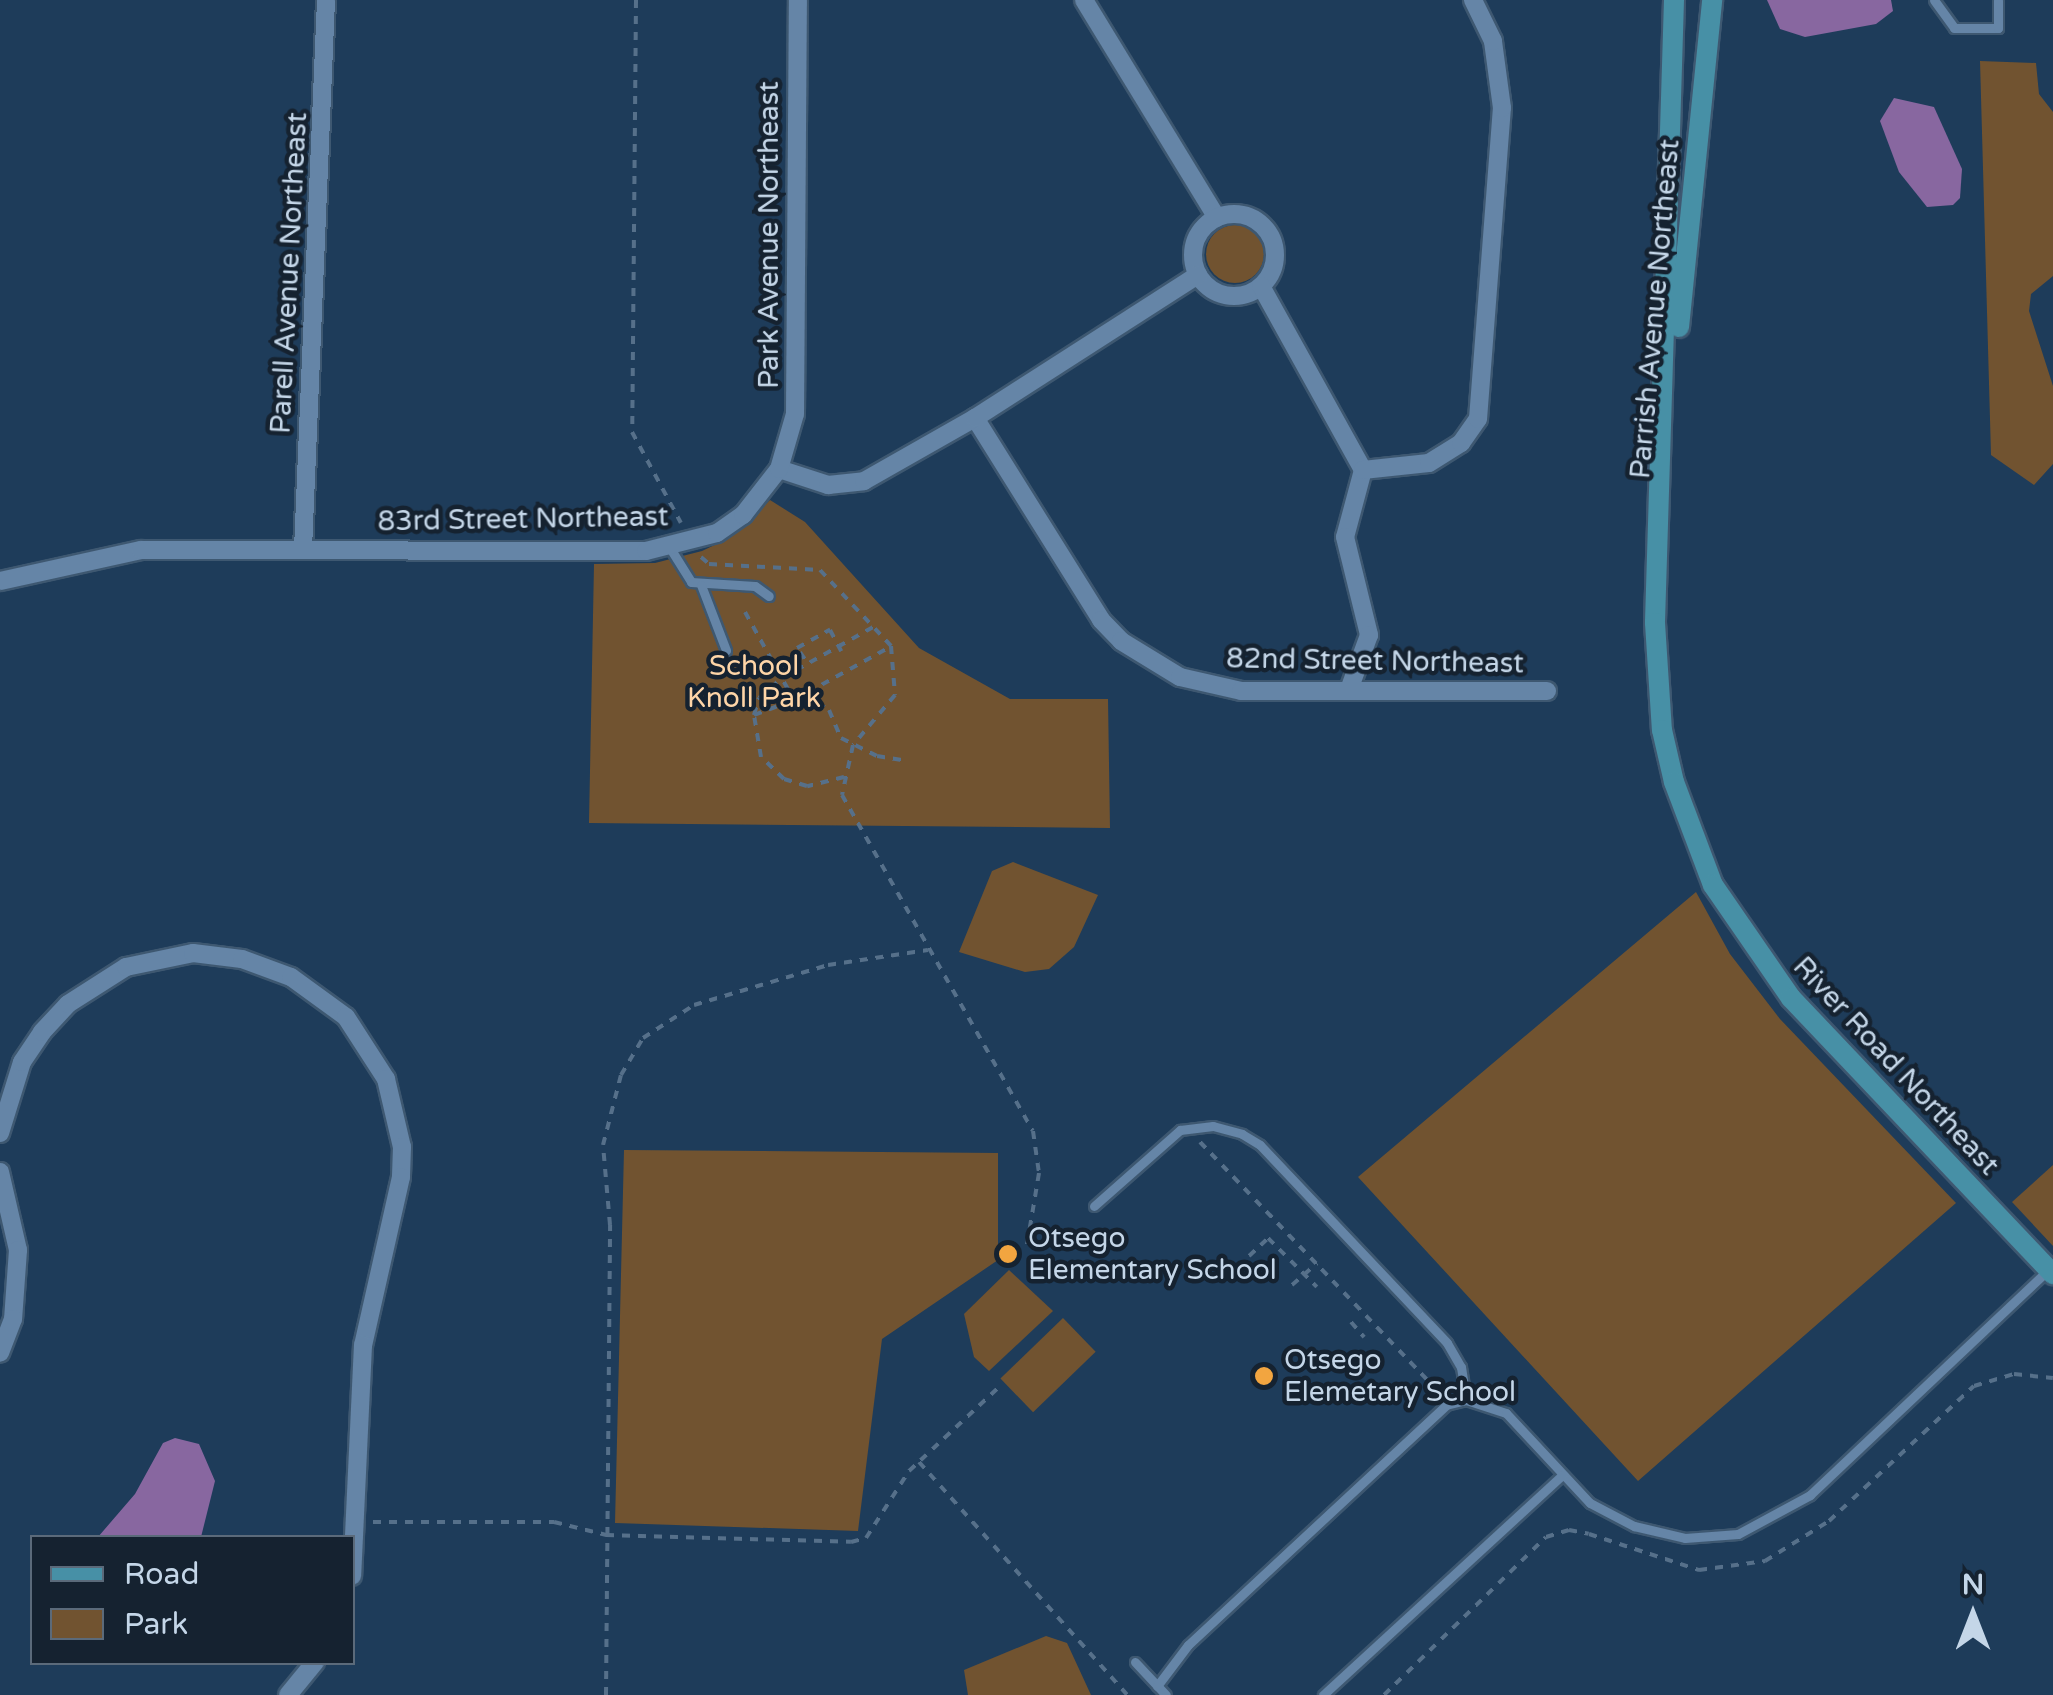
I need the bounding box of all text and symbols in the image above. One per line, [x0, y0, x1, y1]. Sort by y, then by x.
street label: Park Avenue Northeast [752, 81, 786, 389]
street label: Parell Avenue Northeast [264, 111, 314, 435]
street label: Parrish Avenue Northeast [1623, 138, 1687, 480]
street label: 83rd Street Northeast [377, 500, 669, 538]
street label: 82nd Street Northeast [1226, 642, 1524, 680]
park label: School Knoll Park [687, 649, 821, 715]
street label: River Road Northeast [1786, 950, 2006, 1182]
place label: Otsego Elementary School [1028, 1221, 1277, 1287]
marker: Otsego Elementary School [997, 1243, 1019, 1265]
place label: Otsego Elemetary School [1284, 1343, 1516, 1409]
marker: Otsego Elemetary School [1253, 1365, 1275, 1387]
legend [30, 1535, 355, 1665]
text: Road [124, 1556, 199, 1593]
north arrow [1923, 1565, 2023, 1665]
text: N [1962, 1568, 1984, 1602]
text: Park [124, 1606, 188, 1643]

